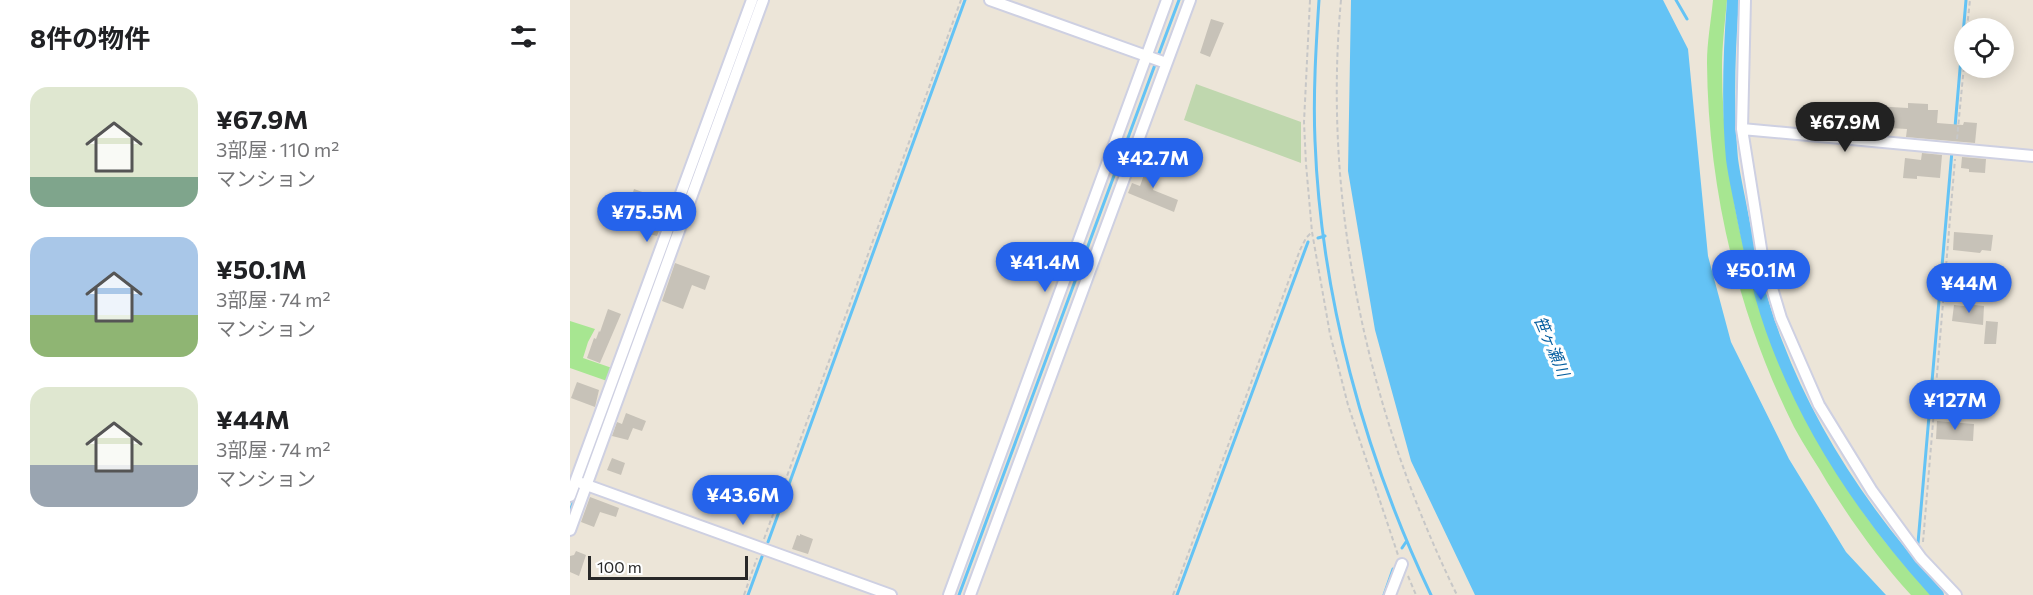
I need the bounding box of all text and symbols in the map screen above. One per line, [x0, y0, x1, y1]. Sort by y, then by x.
map controls [1954, 18, 2014, 78]
button: locate [1954, 18, 2014, 78]
icon: filters [507, 20, 540, 53]
text: 8件の物件 [30, 22, 150, 53]
pin: ¥67.9M [1796, 102, 1894, 153]
text: ¥67.9M [216, 103, 308, 134]
text: ¥67.9M [1810, 109, 1881, 133]
icon: home [78, 111, 150, 183]
text: 3部屋 · 110 m² [216, 137, 339, 161]
pin: ¥42.7M [1104, 138, 1202, 189]
text: ¥42.7M [1117, 145, 1189, 169]
text: マンション [216, 166, 316, 190]
pin: ¥75.5M [598, 192, 696, 243]
text: ¥75.5M [611, 199, 683, 223]
pin: ¥41.4M [996, 242, 1094, 293]
text: ¥41.4M [1010, 249, 1080, 273]
pin: ¥50.1M [1712, 250, 1810, 301]
text: ¥50.1M [216, 253, 307, 284]
text: ¥50.1M [1726, 257, 1796, 281]
icon: home [78, 261, 150, 333]
pin: ¥44M [1933, 263, 2005, 314]
text: ¥44M [1941, 270, 1997, 294]
text: 3部屋 · 74 m² [216, 287, 330, 311]
water label: 笹ヶ瀬川 [1531, 313, 1574, 381]
text: マンション [216, 316, 316, 340]
pin: ¥127M [1913, 380, 1997, 431]
text: ¥127M [1923, 387, 1987, 411]
text: ¥44M [216, 403, 290, 434]
icon: home [78, 411, 150, 483]
text: 3部屋 · 74 m² [216, 437, 330, 461]
text: マンション [216, 466, 316, 490]
pin: ¥43.6M [694, 475, 792, 526]
text: ¥43.6M [706, 482, 780, 506]
scale bar [588, 553, 748, 580]
text: 100 m [597, 557, 642, 576]

